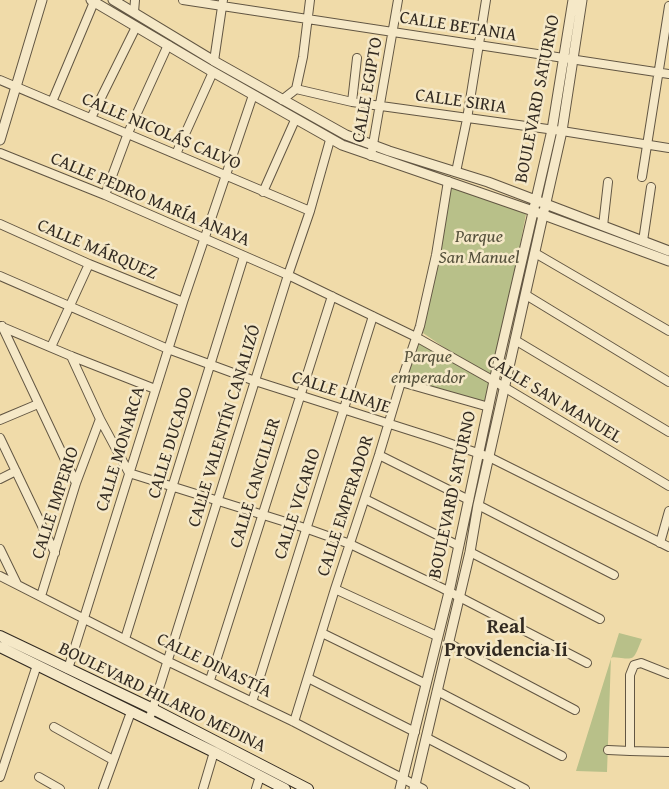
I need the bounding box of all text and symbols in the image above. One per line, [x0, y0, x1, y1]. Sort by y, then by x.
street label: CALLE BETANIA [398, 7, 518, 47]
street label: BOULEVARD SATURNO [511, 13, 565, 185]
street label: CALLE EGIPTO [348, 36, 388, 144]
street label: CALLE SIRIA [414, 85, 508, 119]
street label: CALLE NICOLÁS CALVO [78, 89, 244, 175]
street label: CALLE PEDRO MARÍA ANAYA [47, 148, 253, 252]
street label: CALLE MÁRQUEZ [34, 215, 160, 285]
park label: Parque San Manuel [439, 226, 519, 268]
street label: CALLE VALENTÍN CANALIZÓ [184, 322, 266, 530]
park label: Parque emperador [391, 346, 465, 388]
street label: CALLE SAN MANUEL [483, 351, 625, 449]
street label: CALLE LINAJE [289, 367, 393, 419]
street label: CALLE MONARCA [92, 384, 150, 514]
street label: CALLE DUCADO [144, 385, 198, 501]
street label: BOULEVARD SATURNO [425, 409, 481, 581]
street label: CALLE CANCILLER [226, 415, 286, 551]
street label: CALLE EMPERADOR [313, 433, 379, 579]
street label: CALLE IMPERIO [28, 444, 84, 562]
street label: CALLE VICARIO [270, 446, 326, 562]
district label: Real Providencia Ii [444, 616, 568, 663]
street label: CALLE DINASTÍA [153, 629, 275, 703]
street label: BOULEVARD HILARIO MEDINA [55, 638, 269, 758]

